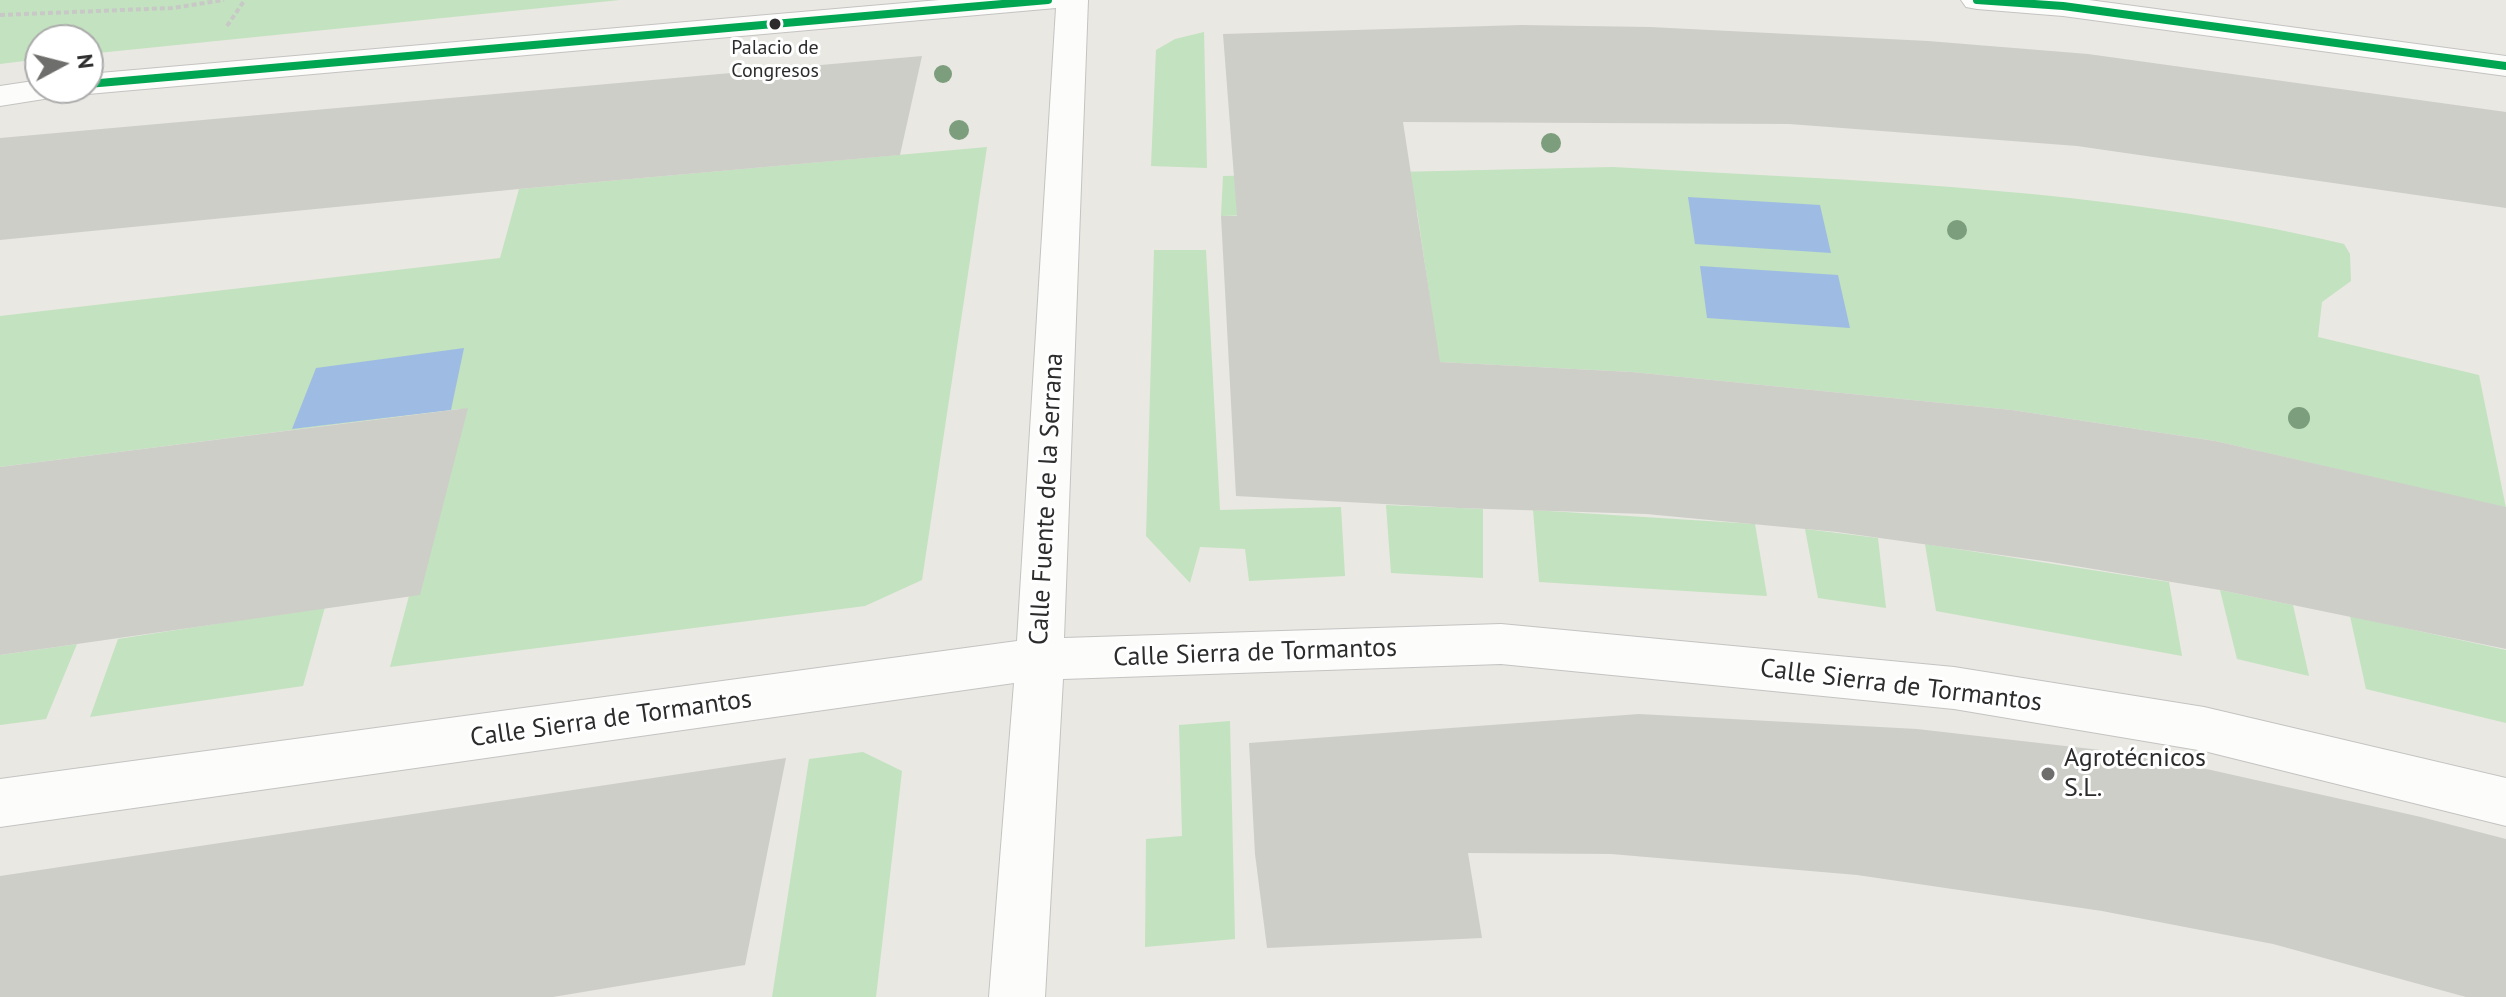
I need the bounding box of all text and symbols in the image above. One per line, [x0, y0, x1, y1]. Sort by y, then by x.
marker: Palacio de Congresos [767, 16, 783, 32]
north arrow [24, 24, 104, 104]
place label: Palacio de Congresos [731, 36, 819, 83]
text: N [71, 52, 101, 70]
street label: Calle Fuente de la Serrana [1024, 352, 1070, 646]
street label: Calle Sierra de Tormantos [1113, 632, 1397, 674]
street label: Calle Sierra de Tormantos [1758, 653, 2044, 719]
street label: Calle Sierra de Tormantos [468, 684, 754, 754]
place label: Agrotécnicos S.L. [2064, 743, 2206, 804]
marker: Agrotécnicos S.L. [2039, 765, 2057, 783]

